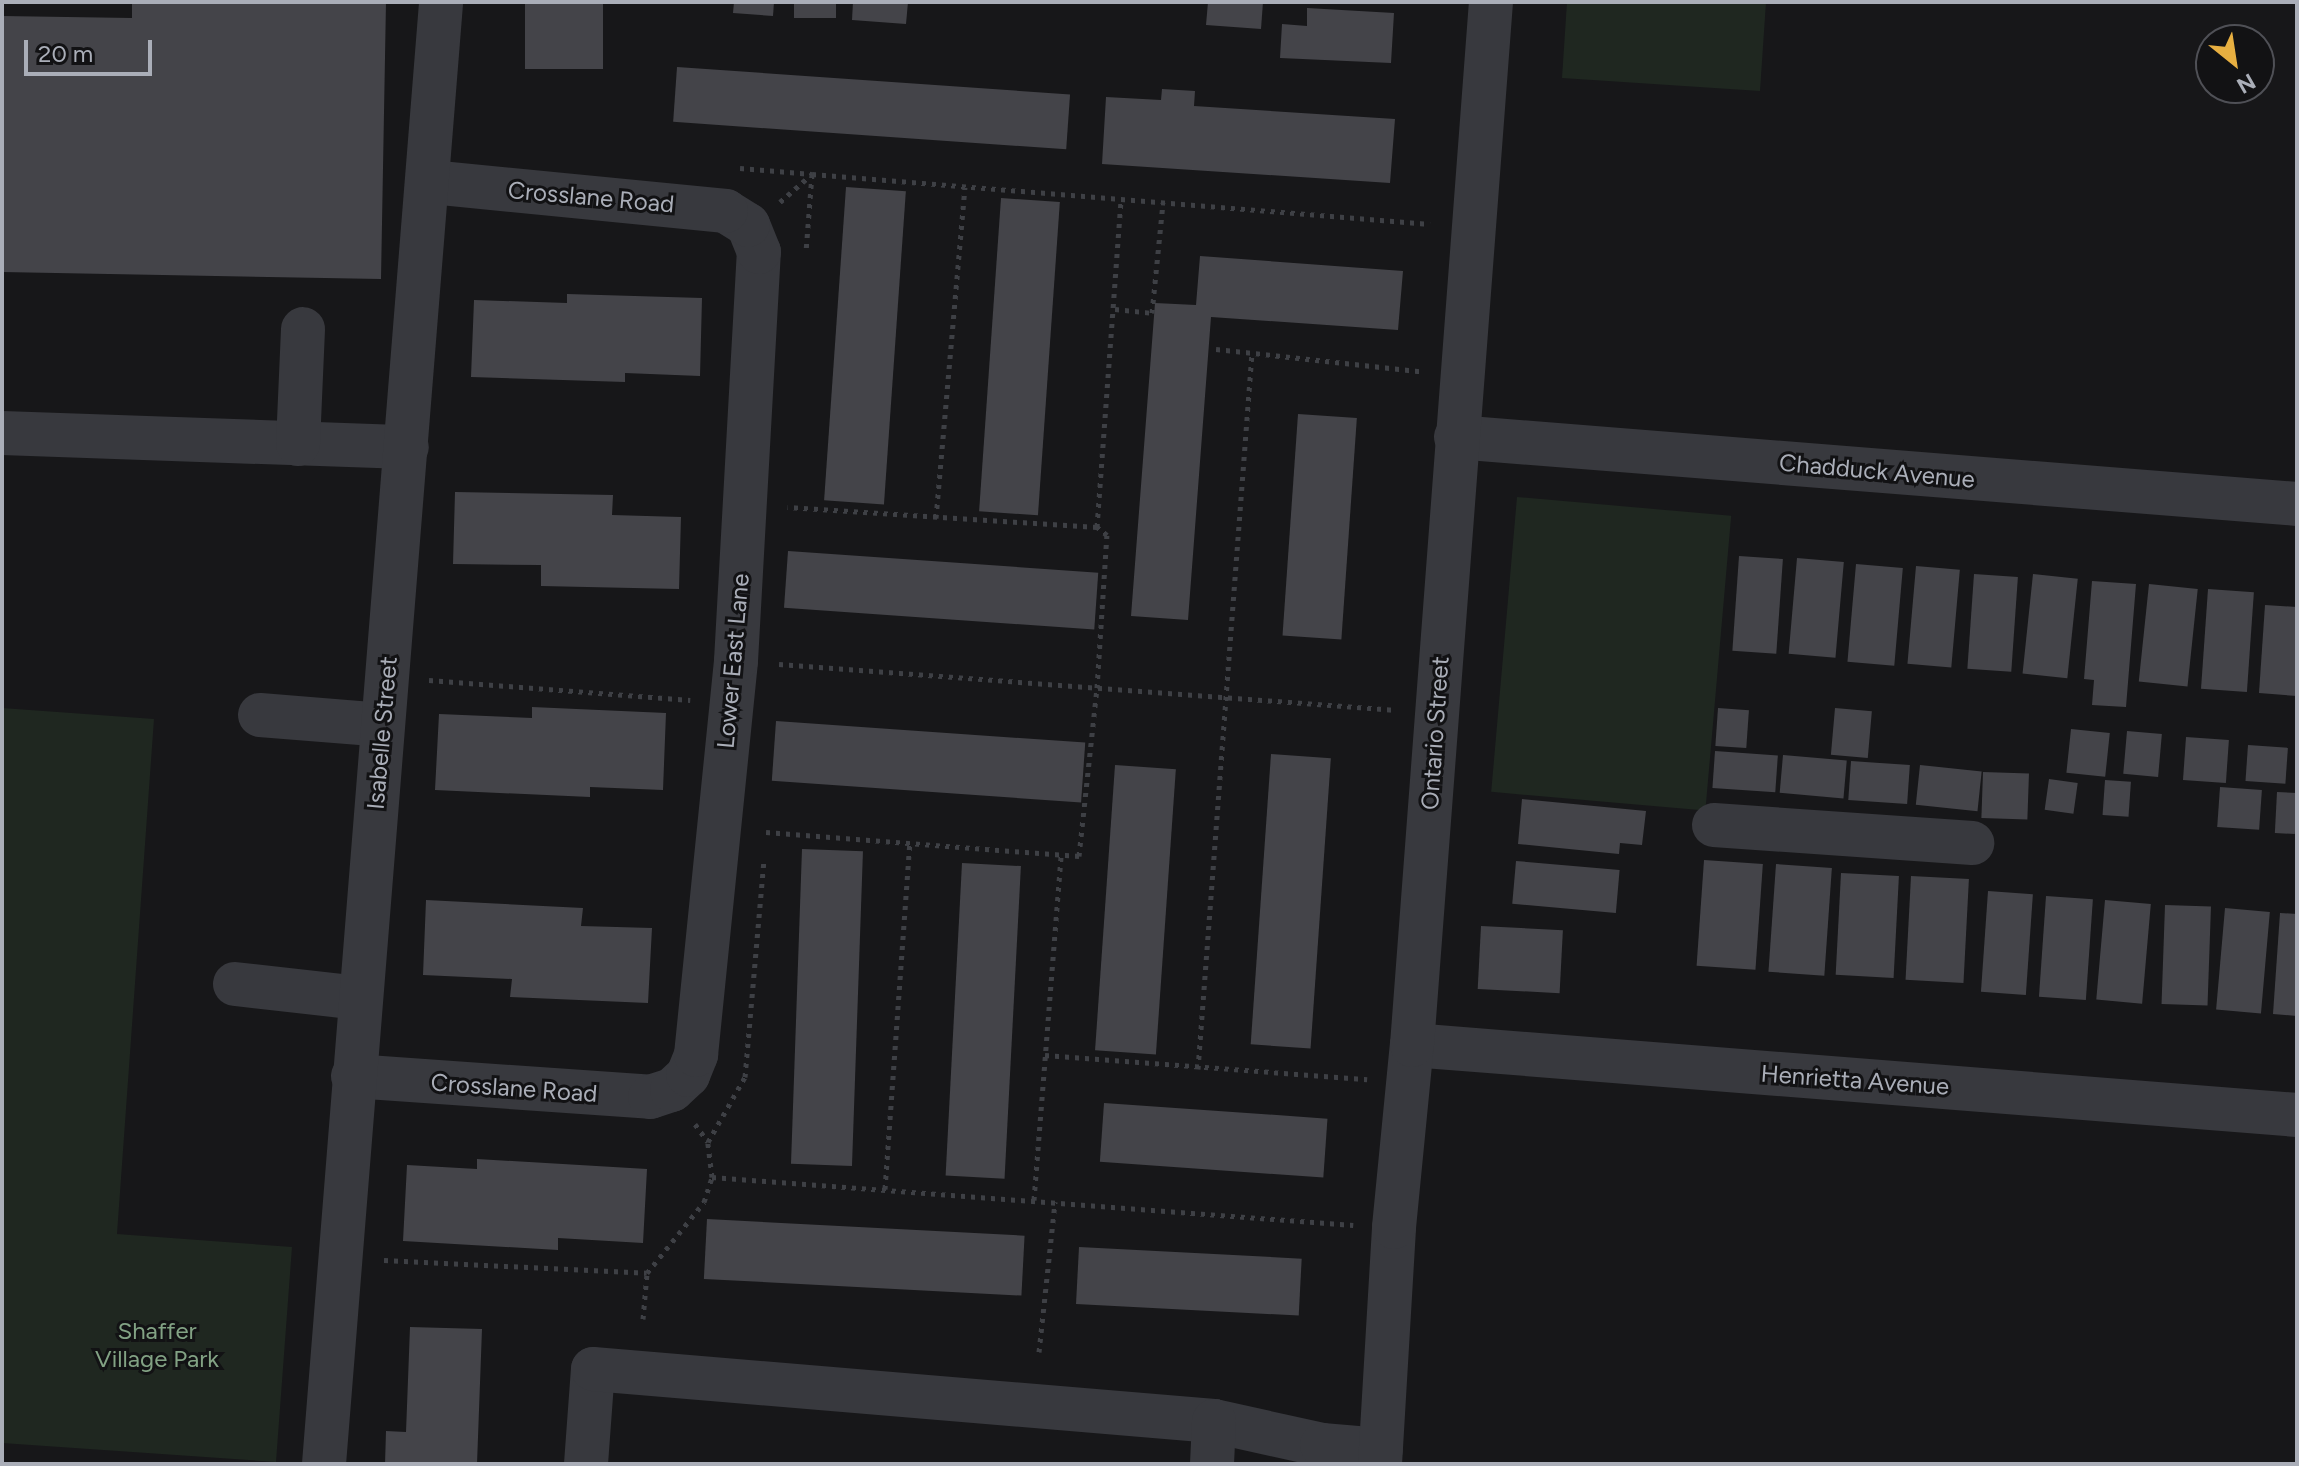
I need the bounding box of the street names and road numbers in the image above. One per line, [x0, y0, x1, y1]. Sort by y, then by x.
street label: Crosslane Road [507, 175, 675, 219]
street label: Chadduck Avenue [1778, 448, 1976, 494]
street label: Lower East Lane [711, 572, 755, 750]
street label: Isabelle Street [361, 655, 403, 811]
street label: Ontario Street [1415, 655, 1455, 811]
street label: Henrietta Avenue [1760, 1059, 1950, 1101]
street label: Crosslane Road [430, 1068, 598, 1108]

